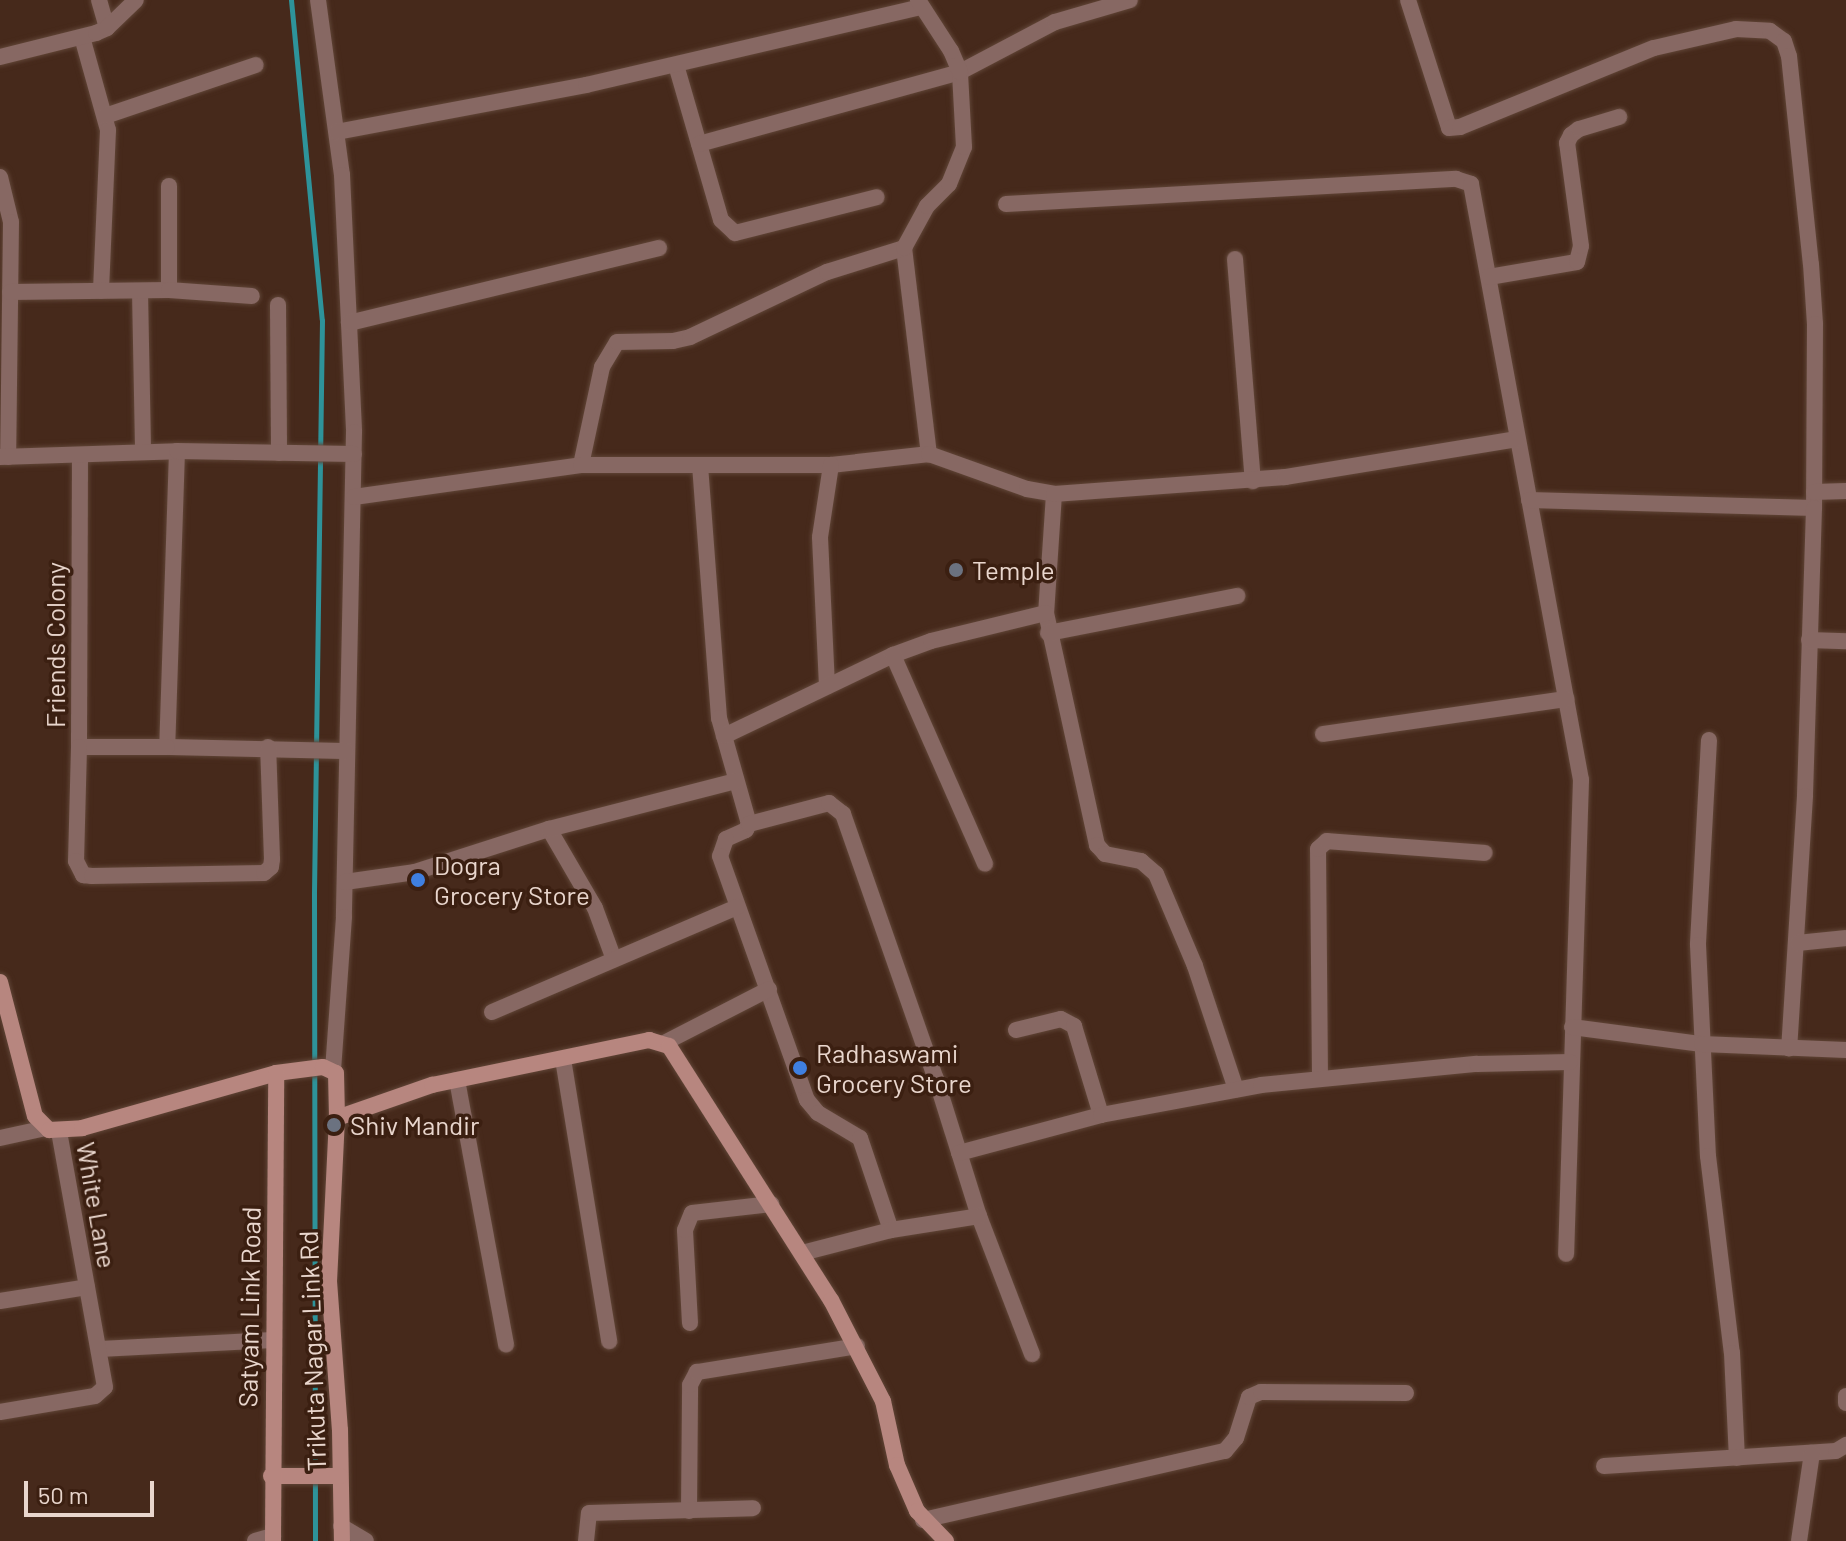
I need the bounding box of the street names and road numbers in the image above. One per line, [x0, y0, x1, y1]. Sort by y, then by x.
street label: Friends Colony [39, 562, 71, 728]
street label: White Lane [71, 1140, 123, 1270]
street label: Satyam Link Road [232, 1206, 266, 1408]
street label: Trikuta Nagar Link Rd [292, 1230, 332, 1472]

